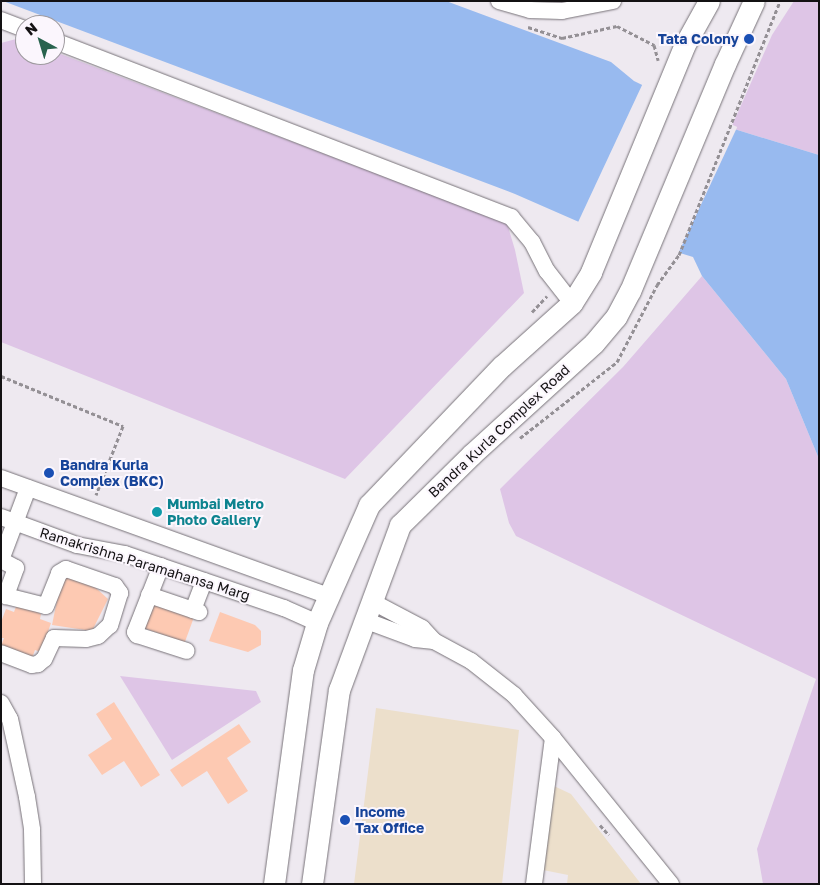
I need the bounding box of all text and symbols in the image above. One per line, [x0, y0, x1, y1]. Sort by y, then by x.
north arrow [15, 15, 65, 65]
text: N [21, 19, 40, 39]
place label: Tata Colony [658, 31, 739, 47]
marker: Tata Colony [743, 33, 755, 45]
street label: Bandra Kurla Complex Road [425, 361, 573, 501]
place label: Bandra Kurla Complex (BKC) [60, 457, 164, 490]
marker: Bandra Kurla Complex (BKC) [42, 466, 56, 480]
place label: Mumbai Metro Photo Gallery [167, 496, 264, 528]
marker: Mumbai Metro Photo Gallery [151, 506, 163, 518]
street label: Ramakrishna Paramahansa Marg [38, 524, 252, 604]
place label: Income Tax Office [355, 804, 424, 836]
marker: Income Tax Office [339, 814, 351, 826]

